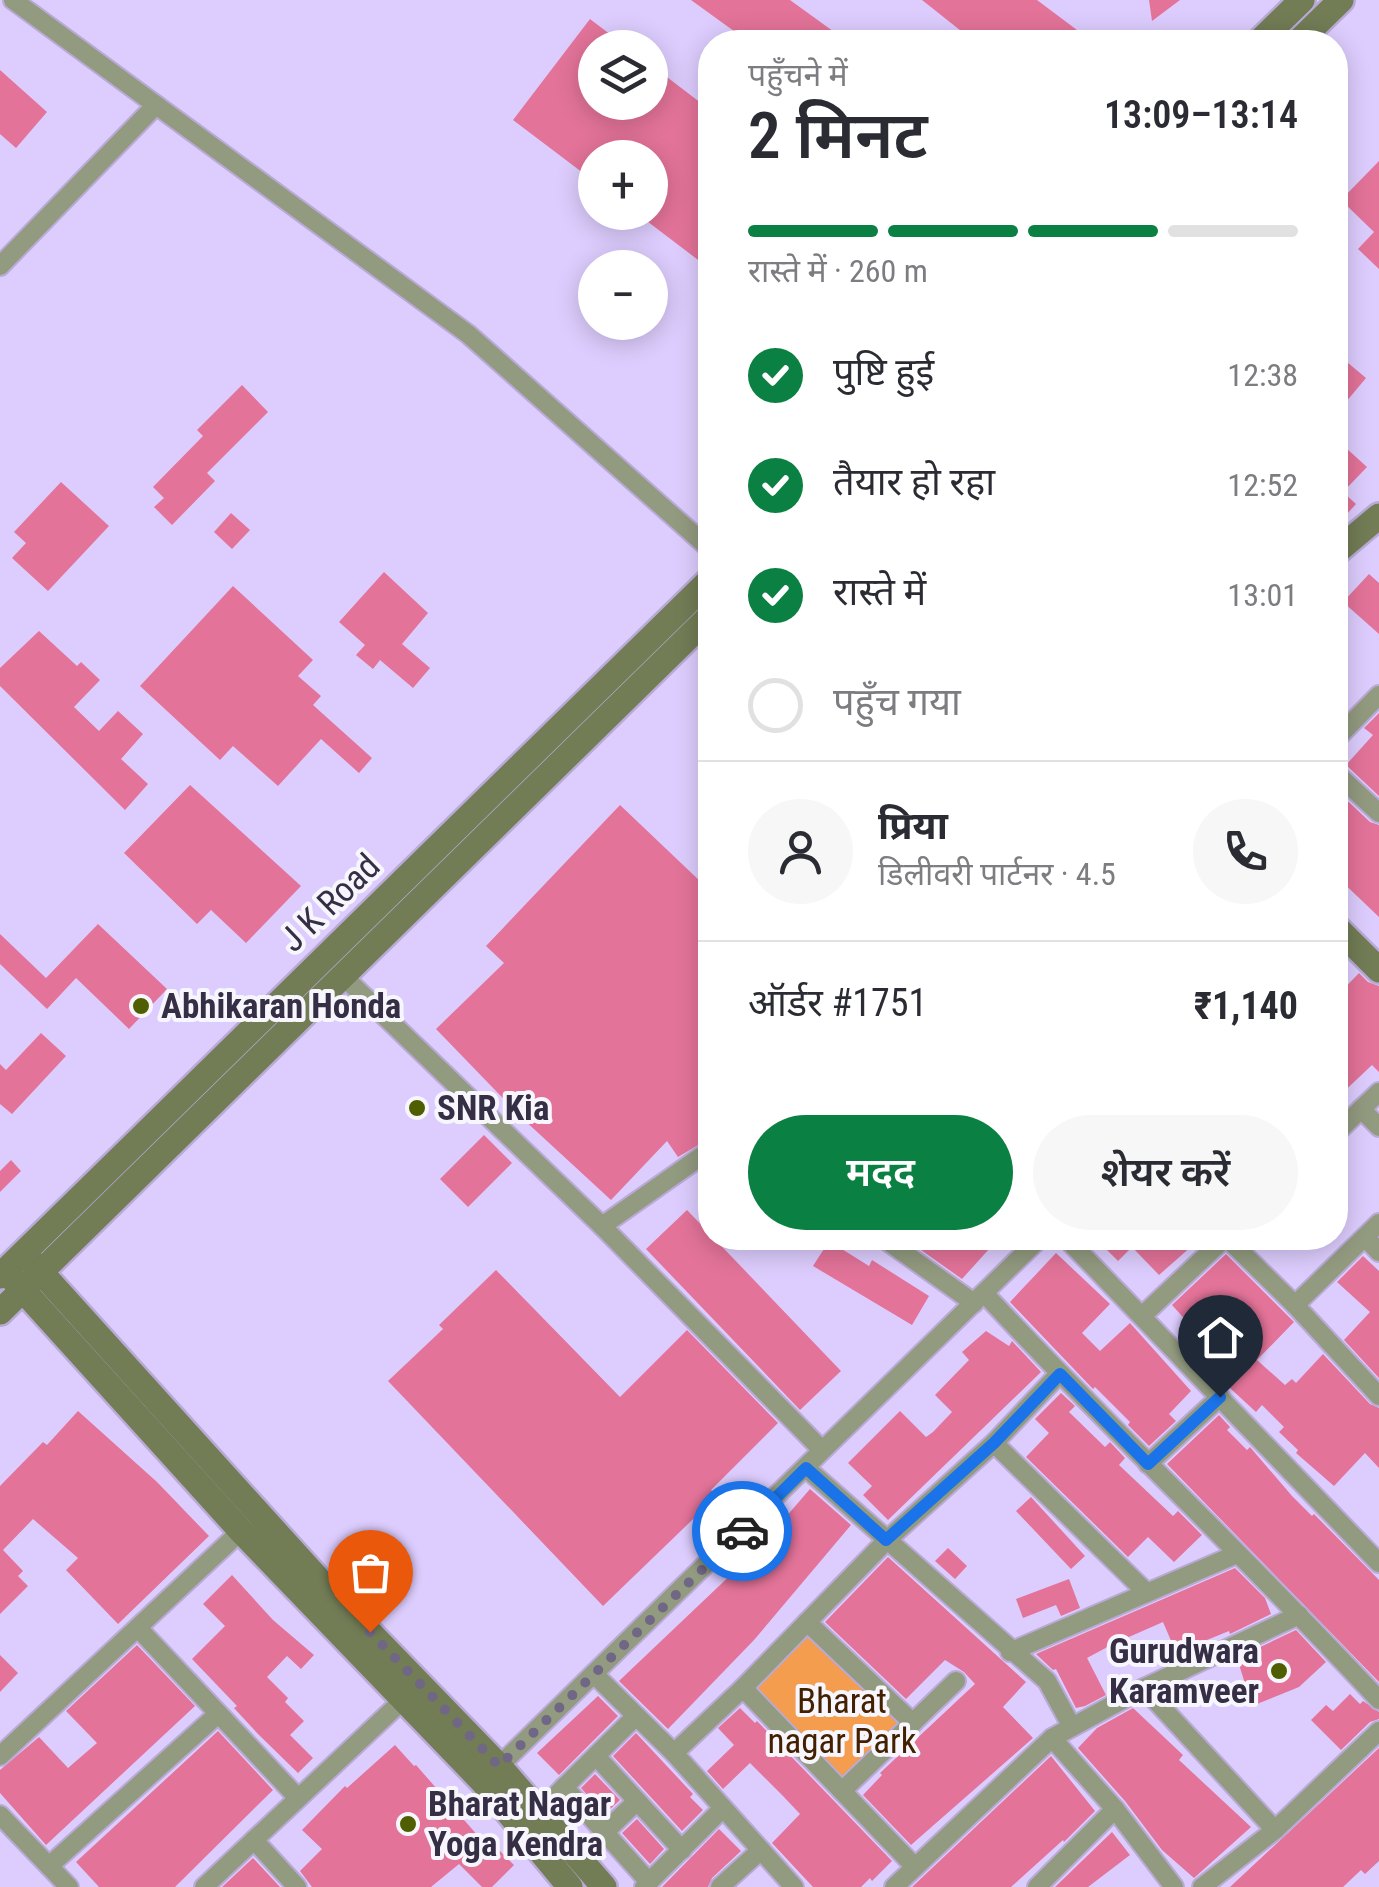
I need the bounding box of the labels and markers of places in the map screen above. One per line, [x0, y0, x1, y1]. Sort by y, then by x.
place label: Abhikaran Honda [161, 986, 401, 1027]
marker: Abhikaran Honda [130, 995, 152, 1017]
place label: SNR Kia [437, 1088, 549, 1129]
marker: SNR Kia [406, 1097, 428, 1119]
pin [1178, 1295, 1263, 1398]
pin [328, 1530, 413, 1633]
place label: Gurudwara Karamveer [1109, 1631, 1259, 1712]
marker: Gurudwara Karamveer [1268, 1660, 1290, 1682]
place label: Bharat Nagar Yoga Kendra [428, 1784, 611, 1865]
marker: Bharat Nagar Yoga Kendra [397, 1813, 419, 1835]

